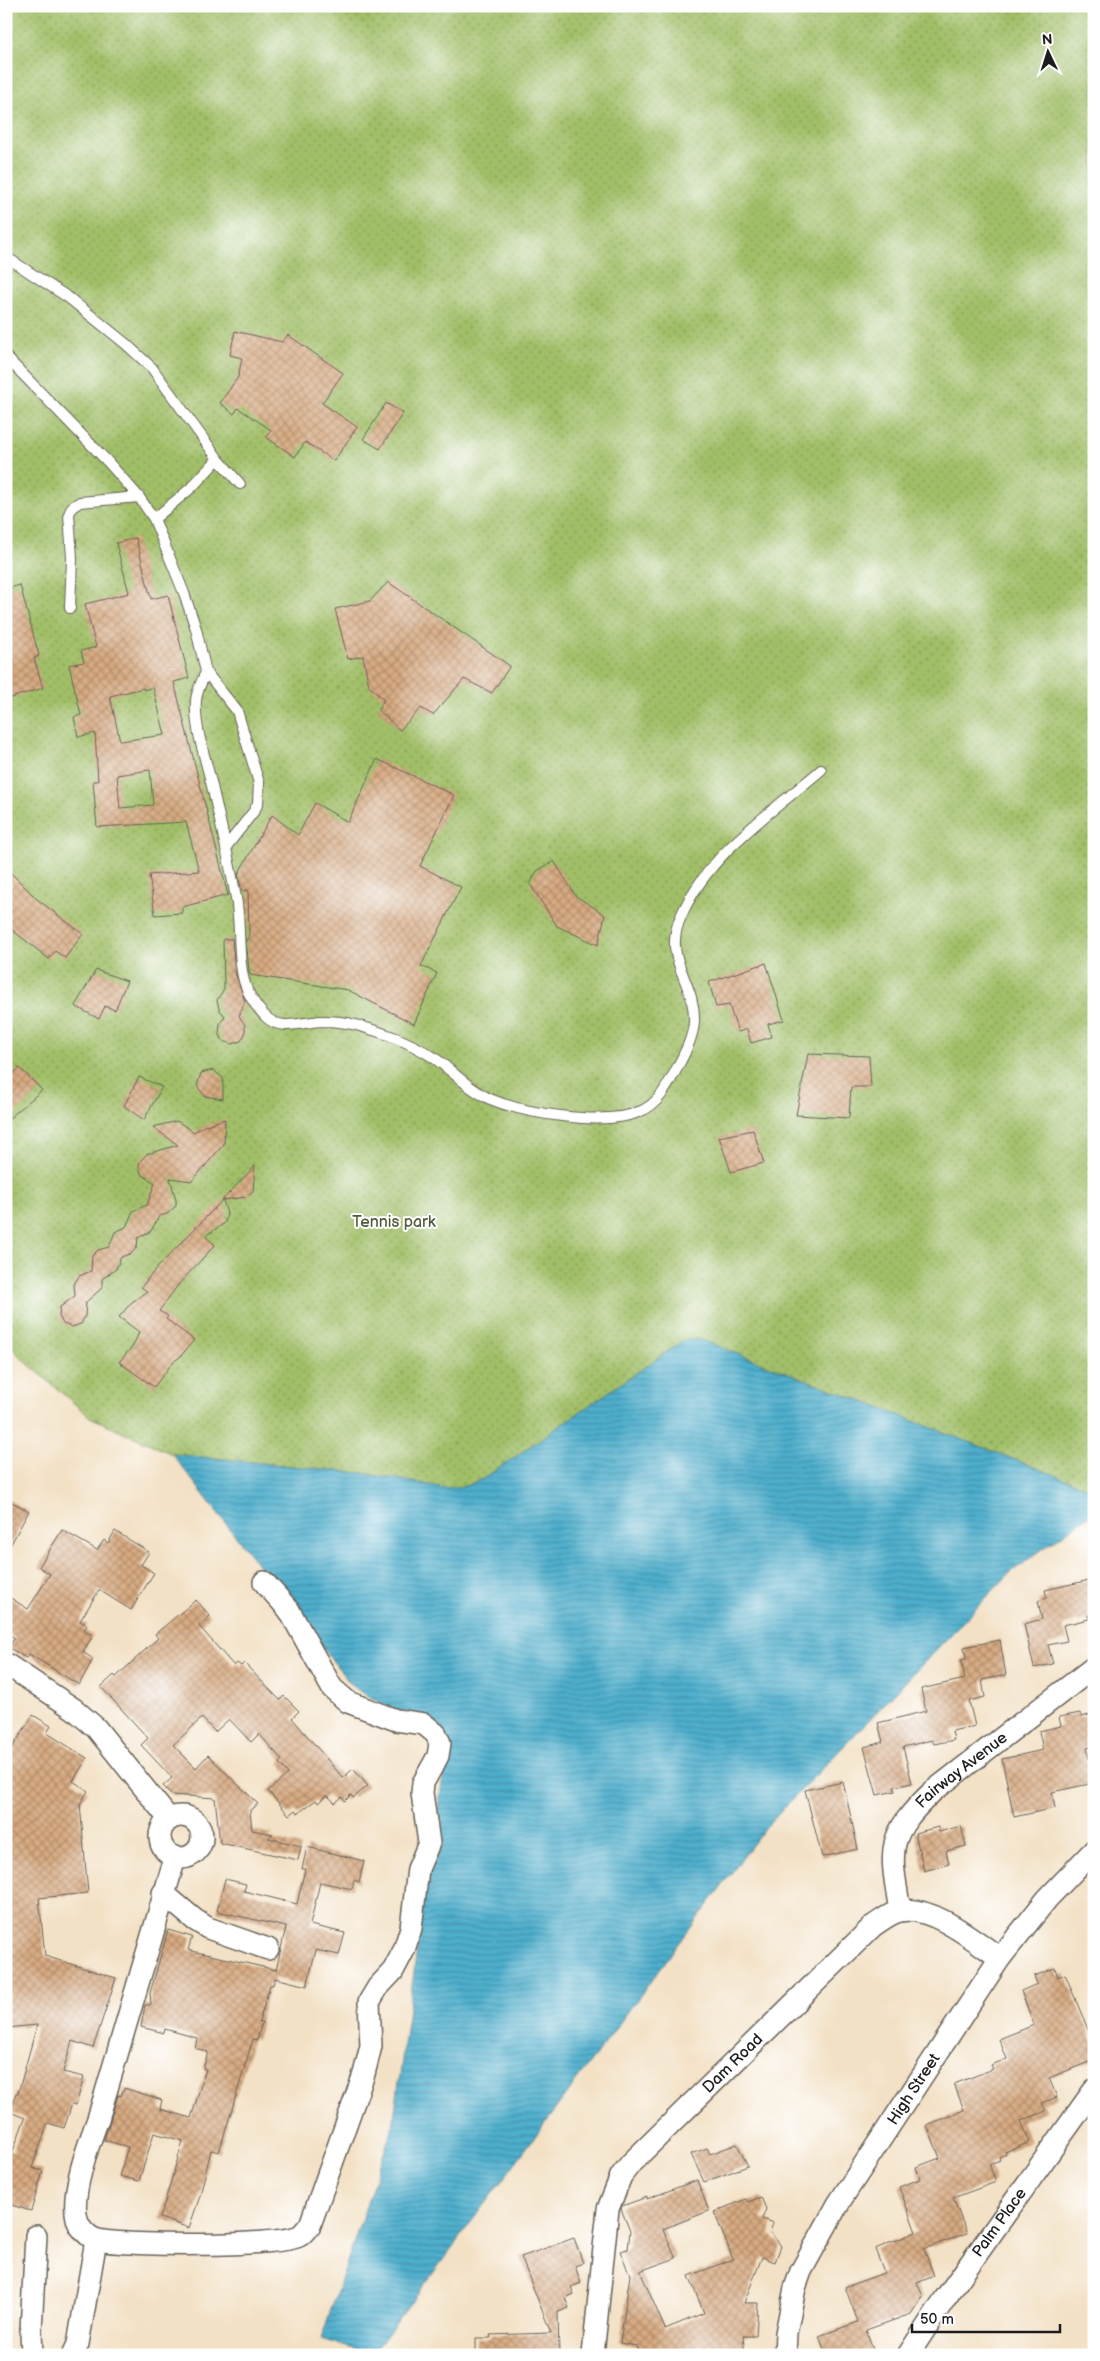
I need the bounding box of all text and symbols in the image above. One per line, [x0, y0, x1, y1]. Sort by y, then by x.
north arrow [1022, 28, 1072, 78]
text: N [1041, 31, 1053, 48]
park label: Tennis park [352, 1213, 436, 1232]
street label: Fairway Avenue [912, 1728, 1011, 1812]
street label: Dam Road [699, 2030, 767, 2097]
street label: High Street [883, 2050, 944, 2128]
street label: Palm Place [968, 2184, 1031, 2261]
scale bar [912, 2301, 1060, 2333]
text: 50 m [920, 2310, 954, 2329]

